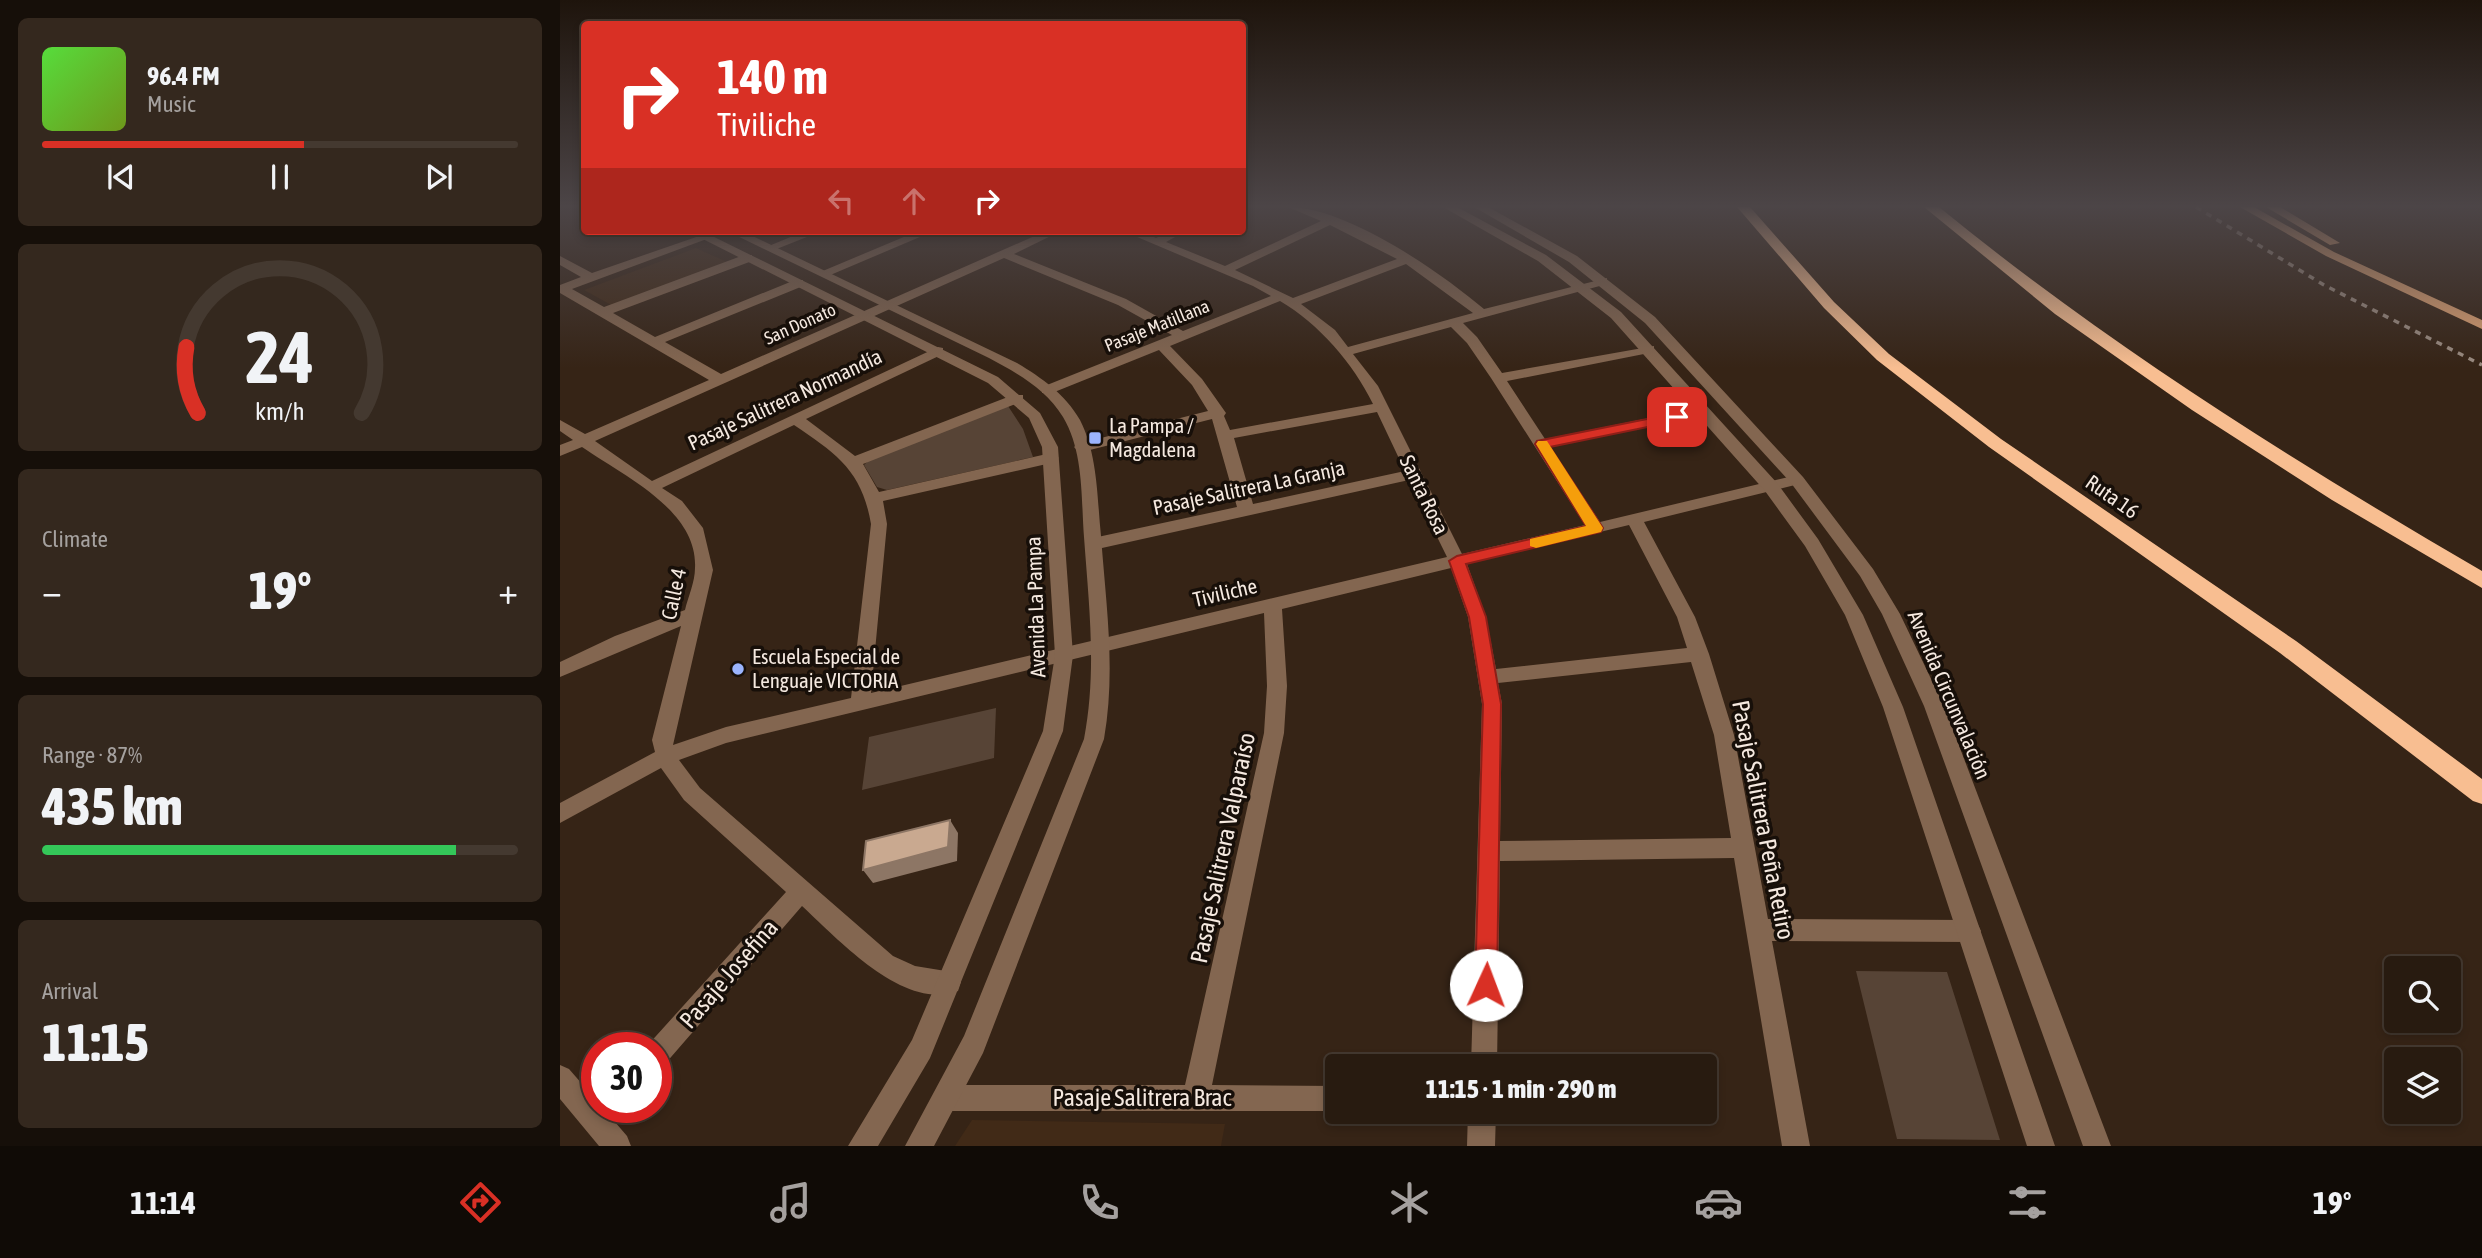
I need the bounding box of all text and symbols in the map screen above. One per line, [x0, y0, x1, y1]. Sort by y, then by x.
text: 140 m [717, 48, 828, 104]
icon: right [602, 49, 693, 140]
text: 96.4 FM [147, 61, 220, 91]
text: Music [147, 91, 195, 117]
text: Tiviliche [717, 106, 816, 143]
icon: previous [102, 158, 140, 196]
icon: pause [261, 158, 299, 196]
icon: next [420, 158, 458, 196]
icon: left [822, 182, 860, 220]
icon: ahead [895, 182, 933, 220]
icon: right [968, 182, 1006, 220]
street label: Pasaje Matillana [1101, 295, 1212, 356]
street label: San Donato [761, 298, 839, 349]
text: 24 [246, 316, 314, 399]
street label: Pasaje Salitrera Normandía [684, 344, 885, 455]
pin [1647, 387, 1707, 447]
text: km/h [255, 397, 305, 425]
icon: arrive [1658, 398, 1696, 436]
place label: La Pampa / Magdalena [1109, 413, 1196, 461]
marker: La Pampa / Magdalena [1087, 430, 1103, 446]
street label: Santa Rosa [1395, 451, 1454, 538]
street label: Pasaje Salitrera La Granja [1151, 455, 1347, 519]
street label: Ruta 16 [2081, 469, 2144, 523]
text: Climate [42, 526, 108, 552]
street label: Avenida La Pampa [1021, 536, 1049, 678]
text: 19° [248, 560, 312, 620]
street label: Calle 4 [656, 566, 690, 622]
text: − [42, 569, 62, 612]
text: + [498, 569, 518, 612]
street label: Tiviliche [1190, 573, 1259, 611]
street label: Avenida Circunvalación [1904, 607, 1996, 782]
place label: Escuela Especial de Lenguaje VICTORIA [752, 644, 900, 692]
marker: Escuela Especial de Lenguaje VICTORIA [730, 661, 746, 677]
street label: Pasaje Salitrera Peña Retiro [1727, 698, 1800, 942]
street label: Pasaje Salitrera Valparaíso [1185, 730, 1260, 966]
text: Range · 87% [42, 742, 142, 768]
text: 435 km [42, 776, 183, 836]
street label: Pasaje Josefina [674, 914, 783, 1033]
position arrow [1449, 948, 1523, 1022]
map controls [2384, 956, 2461, 1124]
button: search [2384, 956, 2461, 1033]
text: Arrival [42, 978, 98, 1004]
text: 11:15 [42, 1012, 149, 1072]
speed limit sign: 30 [581, 1032, 672, 1123]
button: layers [2384, 1047, 2461, 1124]
text: 11:15 · 1 min · 290 m [1426, 1074, 1616, 1104]
street label: Pasaje Salitrera Brac [1053, 1084, 1232, 1111]
icon: directions [456, 1178, 505, 1227]
icon: music [766, 1178, 815, 1227]
icon: phone [1075, 1178, 1124, 1227]
icon: climate [1385, 1178, 1434, 1227]
icon: car [1694, 1178, 1743, 1227]
icon: filters [2003, 1178, 2052, 1227]
text: 11:14 [130, 1184, 196, 1221]
text: 19° [2313, 1184, 2352, 1221]

